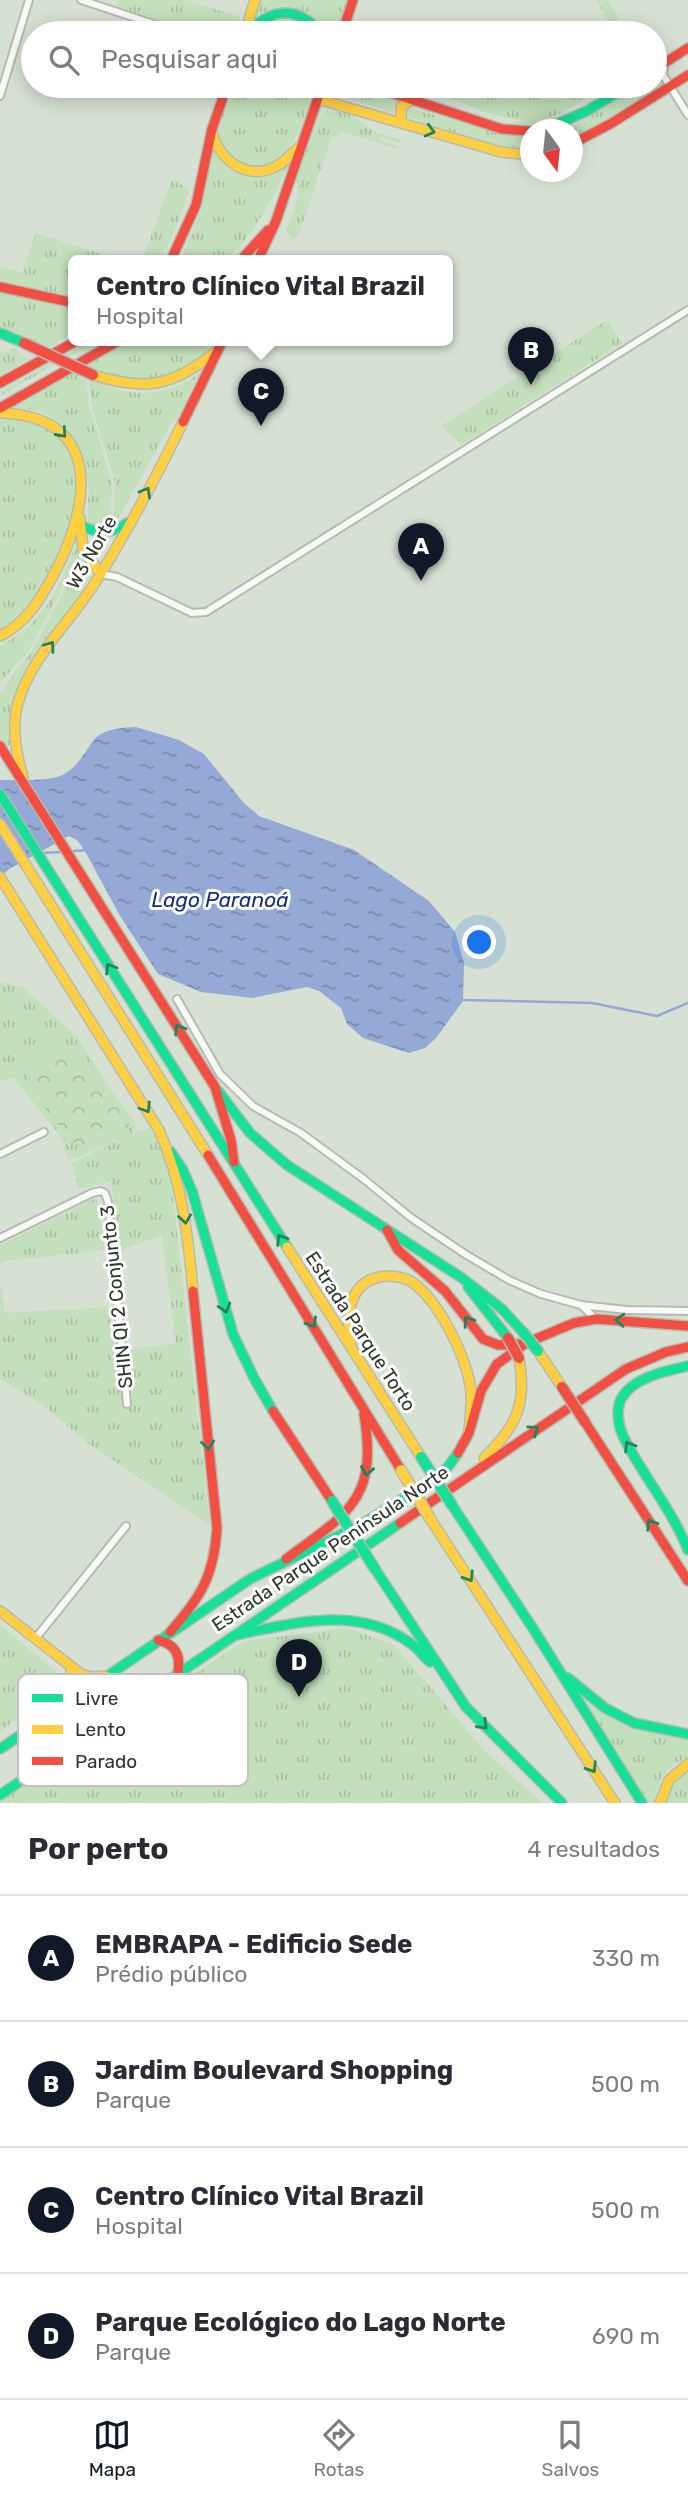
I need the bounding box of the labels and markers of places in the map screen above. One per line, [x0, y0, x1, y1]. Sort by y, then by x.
pin: B [508, 327, 554, 385]
pin: C [238, 368, 284, 426]
pin: A [398, 523, 444, 581]
pin: D [276, 1639, 322, 1697]

